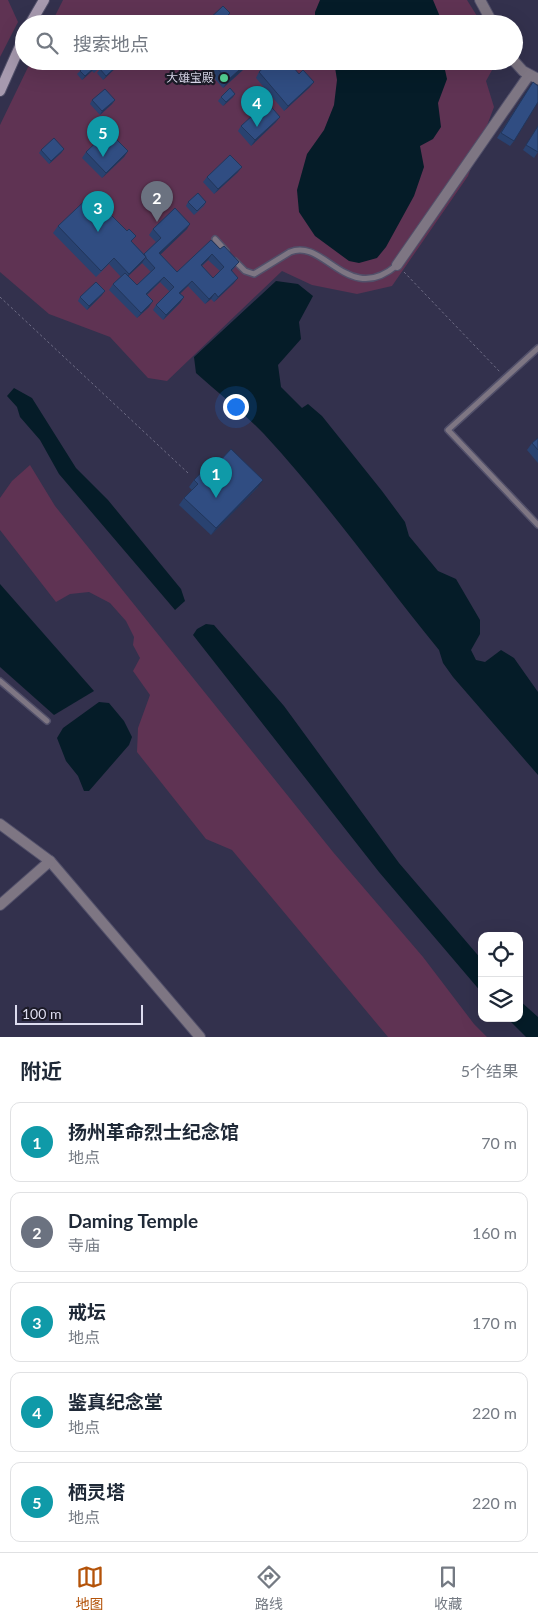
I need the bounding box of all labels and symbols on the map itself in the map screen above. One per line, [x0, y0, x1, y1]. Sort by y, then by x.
place label: 大雄宝殿 [166, 70, 214, 85]
marker: 大雄宝殿 [218, 72, 230, 84]
pin: 4 [241, 86, 273, 127]
pin: 5 [87, 116, 119, 157]
pin: 2 [141, 181, 173, 222]
pin: 3 [82, 191, 114, 232]
your location [223, 394, 249, 420]
pin: 1 [200, 457, 232, 498]
scale bar [15, 1002, 142, 1025]

